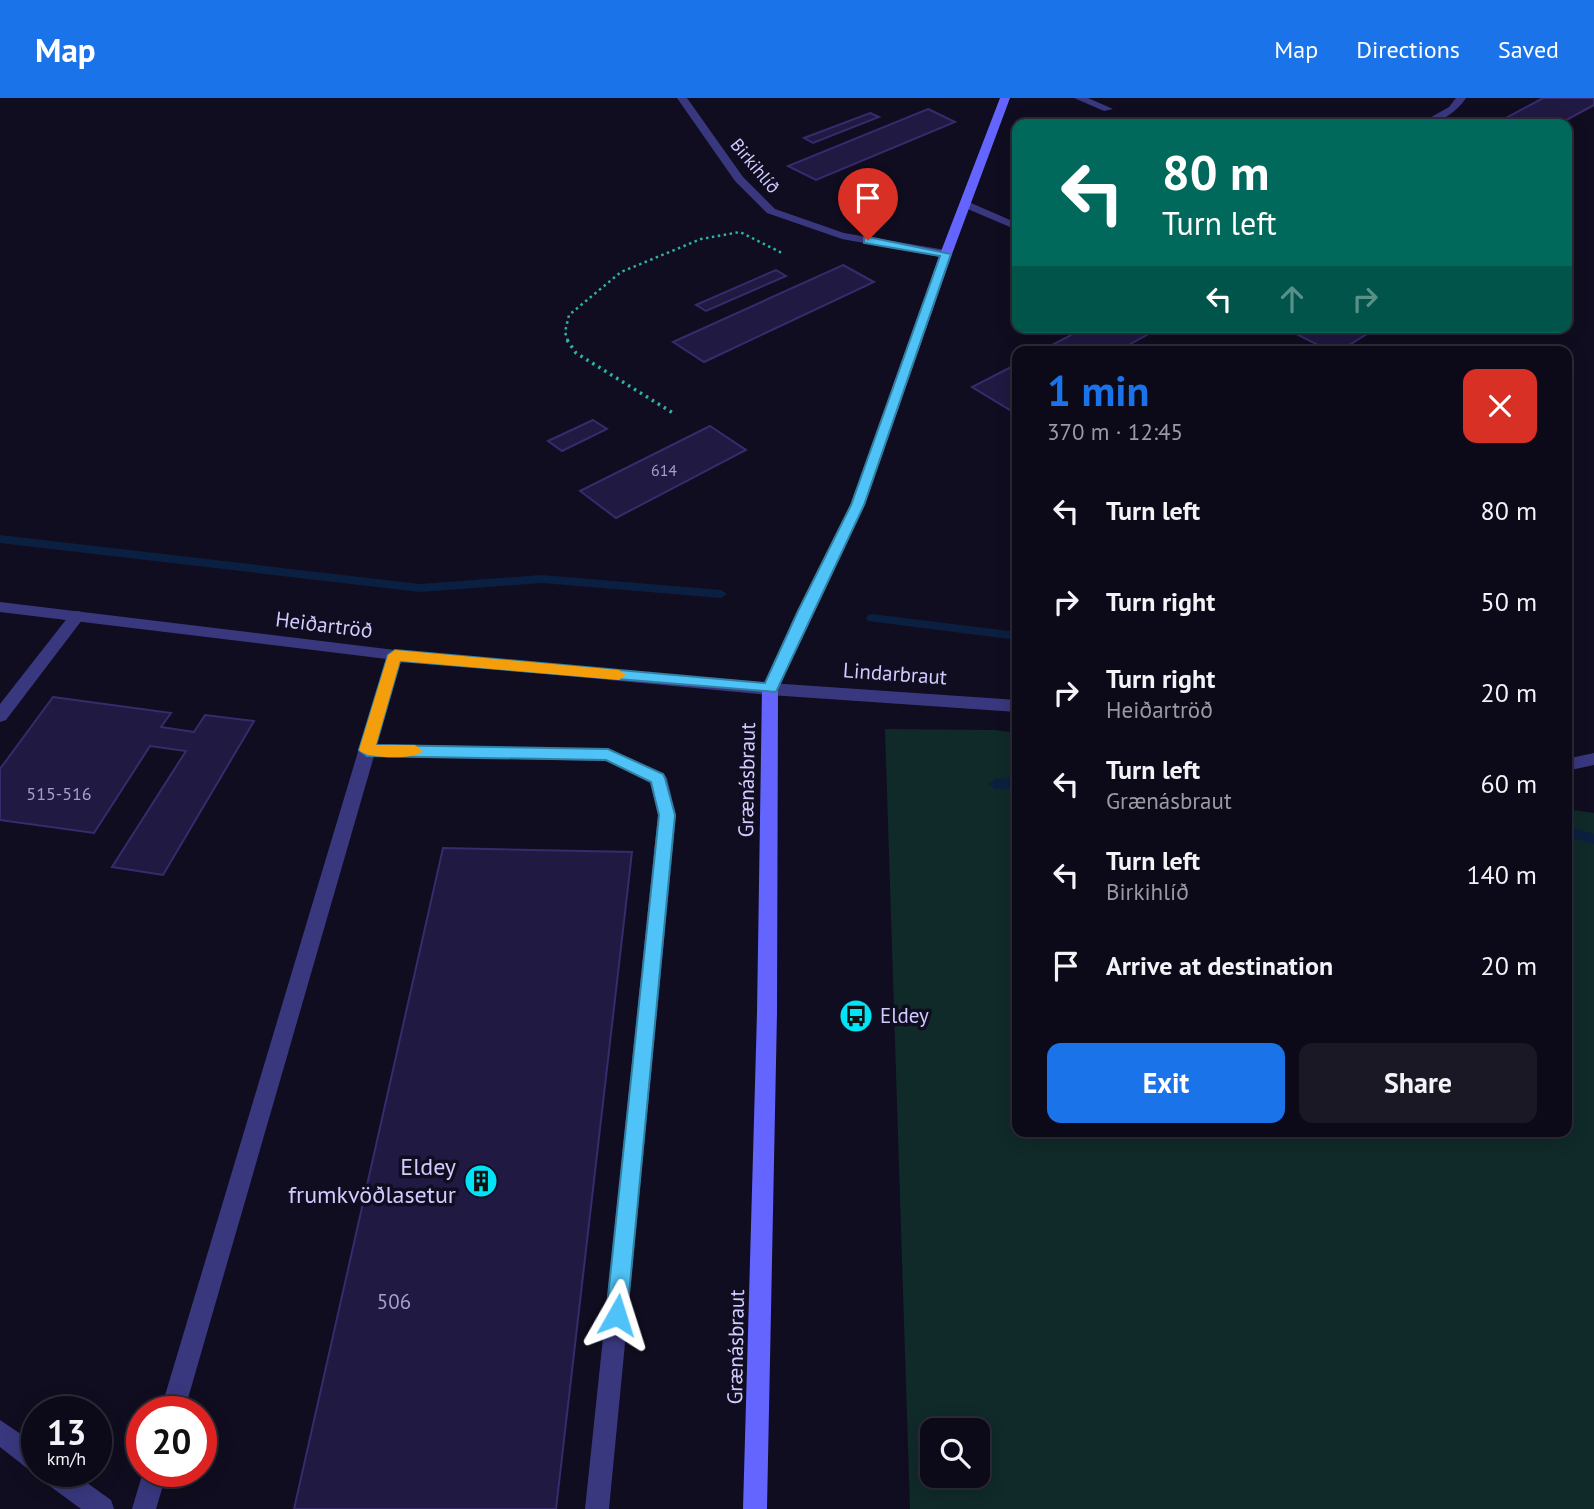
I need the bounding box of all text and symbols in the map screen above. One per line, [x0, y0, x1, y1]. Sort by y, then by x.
text: Map [35, 28, 96, 71]
text: Map [1274, 34, 1318, 65]
text: Directions [1356, 34, 1460, 65]
text: Saved [1498, 34, 1559, 65]
street label: Birkihlíð [726, 133, 785, 198]
text: 80 m [1162, 140, 1269, 204]
icon: left [1047, 147, 1138, 238]
pin [838, 168, 898, 240]
icon: arrive [849, 179, 887, 217]
text: Turn left [1162, 202, 1277, 244]
icon: left [1200, 280, 1238, 318]
icon: ahead [1273, 280, 1311, 318]
icon: right [1346, 280, 1384, 318]
text: 1 min [1047, 363, 1149, 418]
button: close [1463, 369, 1537, 443]
text: 370 m · 12:45 [1047, 417, 1183, 446]
house number: 614 [651, 460, 677, 480]
icon: left [1047, 492, 1085, 530]
text: Turn left [1106, 494, 1200, 527]
text: 80 m [1481, 494, 1537, 527]
icon: right [1047, 583, 1085, 621]
text: Turn right [1106, 585, 1215, 618]
text: 50 m [1481, 585, 1537, 618]
street label: Heiðartröð [274, 605, 374, 644]
street label: Lindarbraut [842, 656, 948, 691]
text: Turn right [1106, 662, 1215, 695]
icon: right [1047, 674, 1085, 712]
text: 20 m [1481, 676, 1537, 709]
text: Heiðartröð [1106, 695, 1213, 724]
street label: Grænásbraut [732, 722, 761, 838]
text: Turn left [1106, 753, 1200, 786]
icon: left [1047, 765, 1085, 803]
text: 60 m [1481, 767, 1537, 800]
house number: 515-516 [26, 782, 92, 805]
text: Grænásbraut [1106, 786, 1232, 815]
text: Turn left [1106, 844, 1200, 877]
icon: left [1047, 856, 1085, 894]
text: 140 m [1466, 858, 1537, 891]
text: Birkihlíð [1106, 877, 1189, 906]
icon: arrive [1047, 947, 1085, 985]
text: Arrive at destination [1106, 949, 1333, 982]
text: 20 m [1481, 949, 1537, 982]
bus stop icon: Eldey [837, 997, 875, 1035]
place label: Eldey [880, 1002, 929, 1029]
button: Exit [1047, 1043, 1285, 1123]
button: Share [1299, 1043, 1537, 1123]
place label: Eldey frumkvöðlasetur [288, 1151, 456, 1210]
building icon: Eldey frumkvöðlasetur [462, 1162, 500, 1200]
position arrow [580, 1278, 654, 1352]
house number: 506 [377, 1288, 411, 1315]
street label: Grænásbraut [721, 1289, 750, 1405]
speed limit sign: 20 [126, 1396, 217, 1487]
text: 13 [47, 1409, 86, 1455]
map controls [920, 1418, 990, 1488]
button: search [920, 1418, 990, 1488]
text: km/h [47, 1447, 86, 1470]

